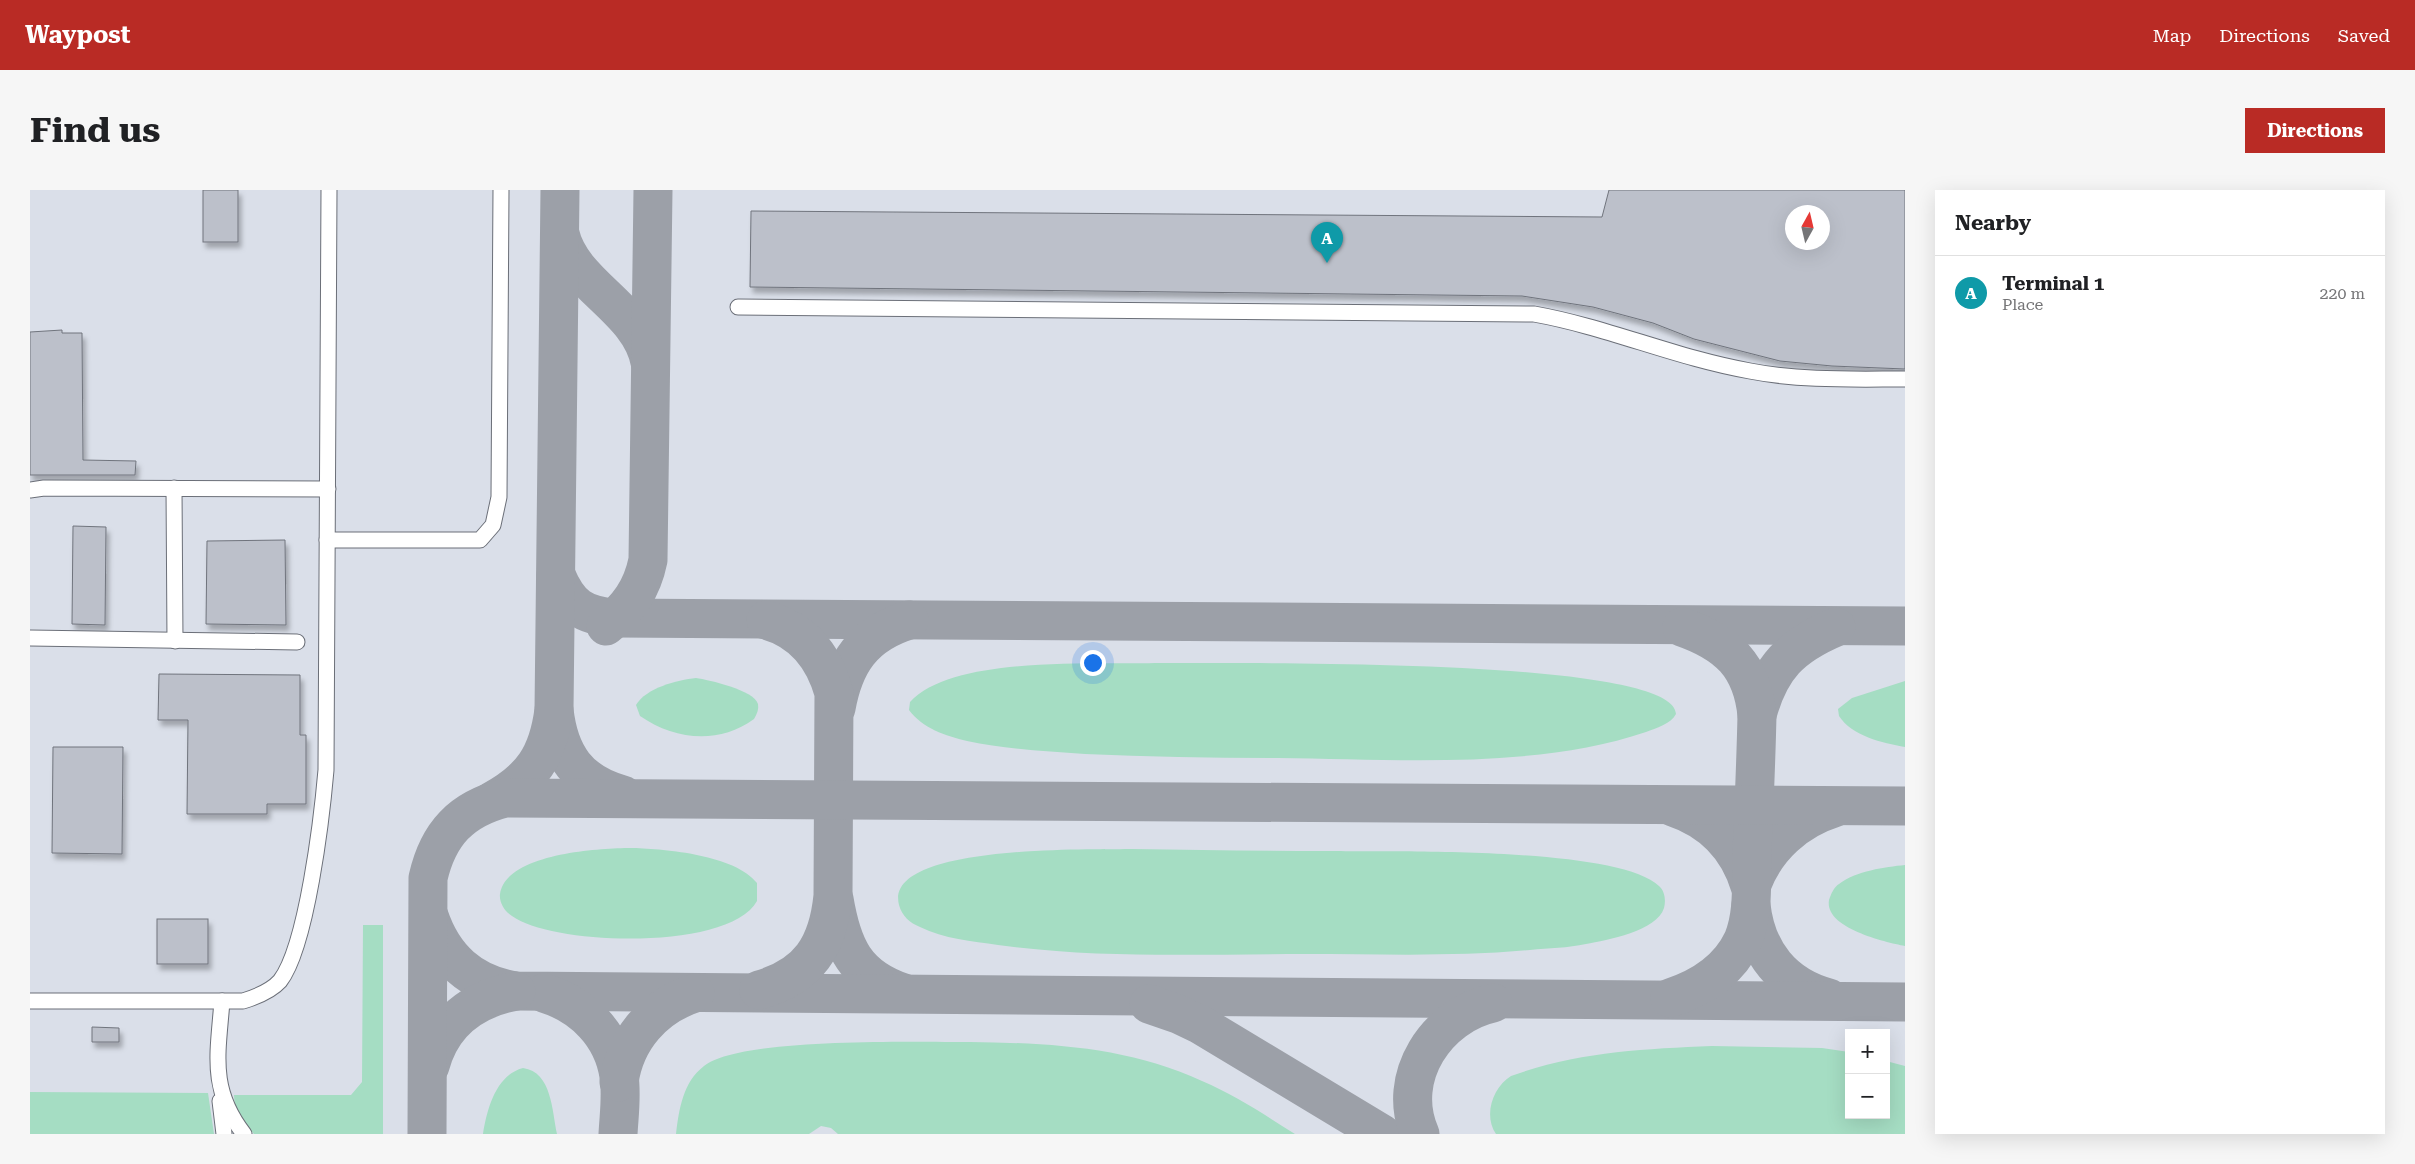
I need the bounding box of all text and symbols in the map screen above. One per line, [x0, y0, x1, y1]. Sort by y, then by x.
text: Waypost [25, 21, 130, 49]
text: Map [2153, 25, 2191, 46]
text: Directions [2219, 25, 2310, 46]
text: Saved [2338, 25, 2390, 46]
button: Directions [2245, 108, 2385, 153]
text: Find us [30, 110, 160, 151]
north arrow [1785, 205, 1830, 250]
text: Nearby [1955, 211, 2031, 235]
pin: A [1311, 222, 1343, 263]
text: Terminal 1 [2002, 272, 2104, 295]
text: A [1965, 284, 1977, 303]
text: 220 m [2319, 284, 2365, 303]
text: Place [2002, 295, 2043, 314]
your location [1080, 650, 1106, 676]
map controls [1845, 1029, 1890, 1119]
button: + [1845, 1029, 1890, 1074]
button: − [1845, 1074, 1890, 1119]

